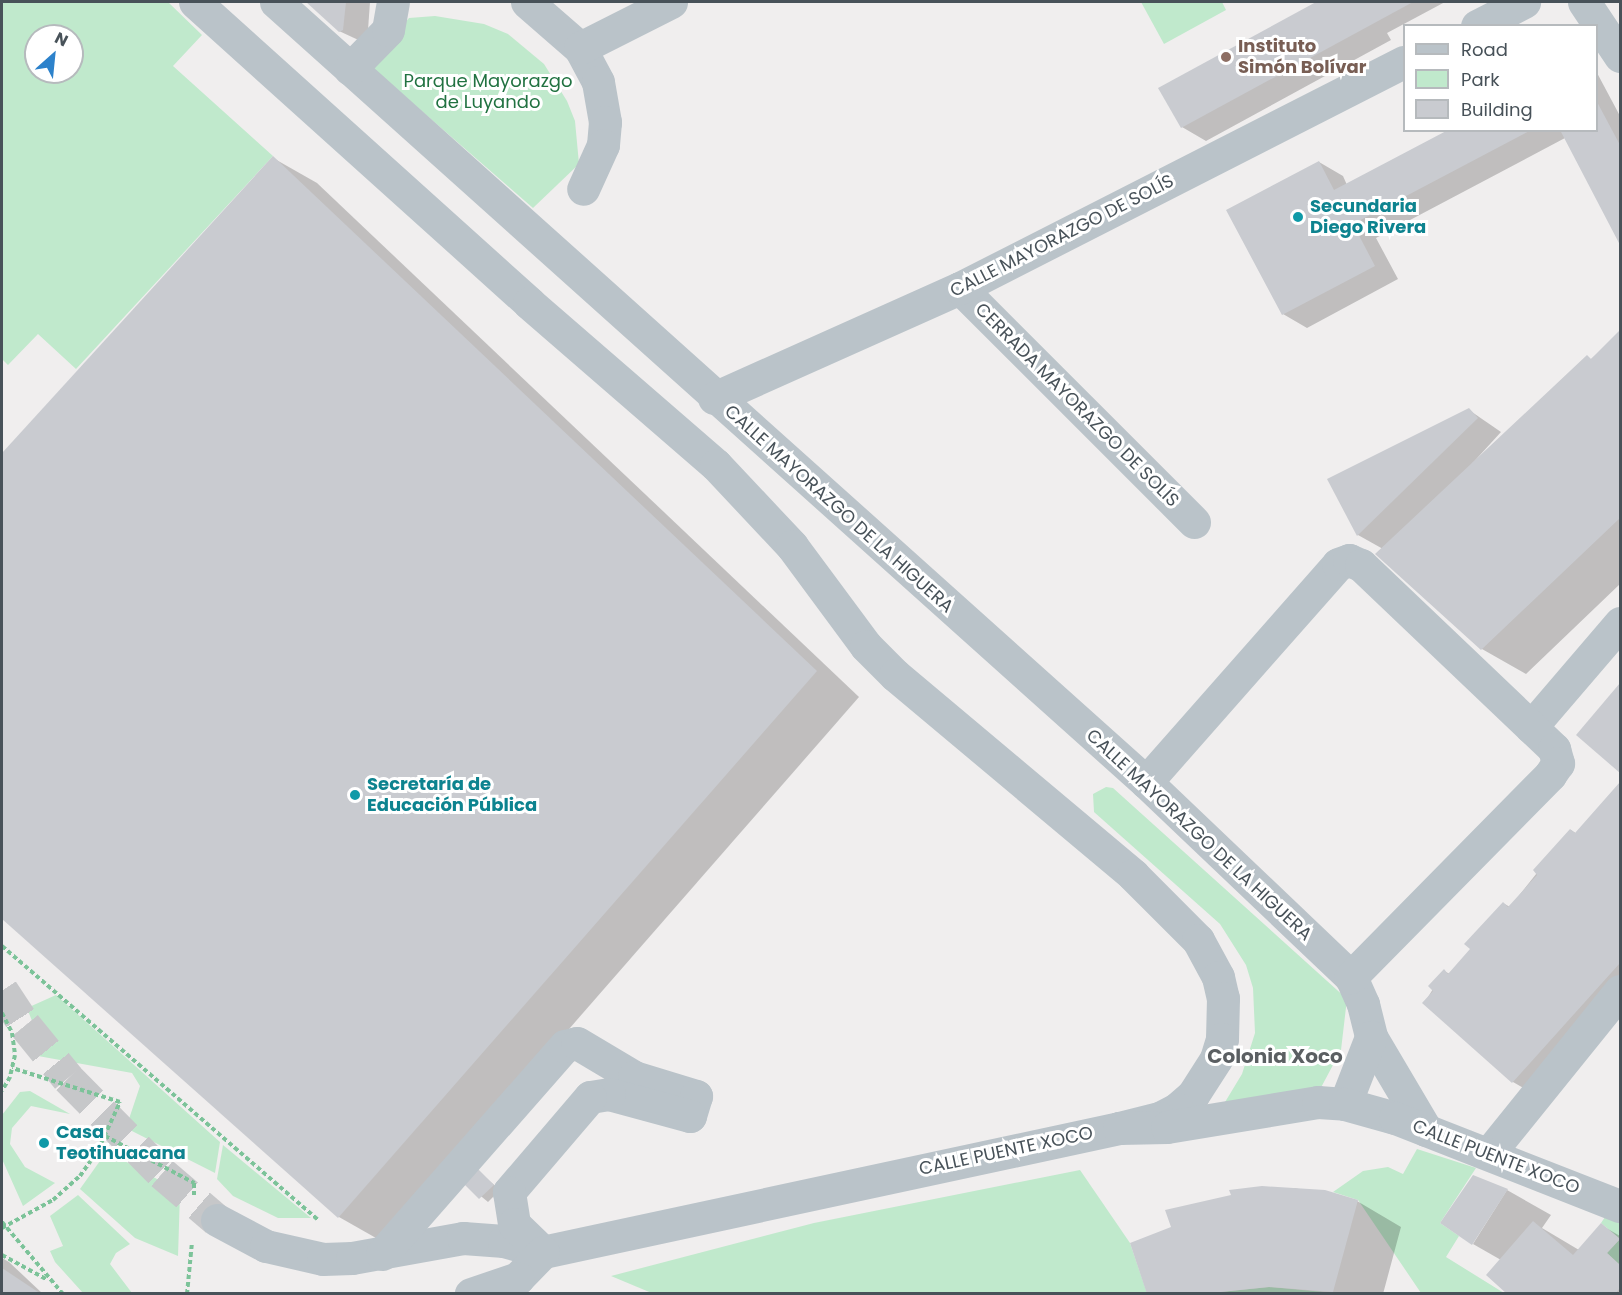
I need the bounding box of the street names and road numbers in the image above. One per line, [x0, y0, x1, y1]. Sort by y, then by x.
street label: CALLE MAYORAZGO DE SOLÍS [947, 170, 1177, 302]
street label: CERRADA MAYORAZGO DE SOLÍS [971, 299, 1183, 511]
street label: CALLE MAYORAZGO DE LA HIGUERA [720, 400, 958, 618]
street label: CALLE MAYORAZGO DE LA HIGUERA [1082, 725, 1316, 945]
street label: CALLE PUENTE XOCO [1409, 1115, 1583, 1199]
street label: CALLE PUENTE XOCO [917, 1122, 1095, 1180]

